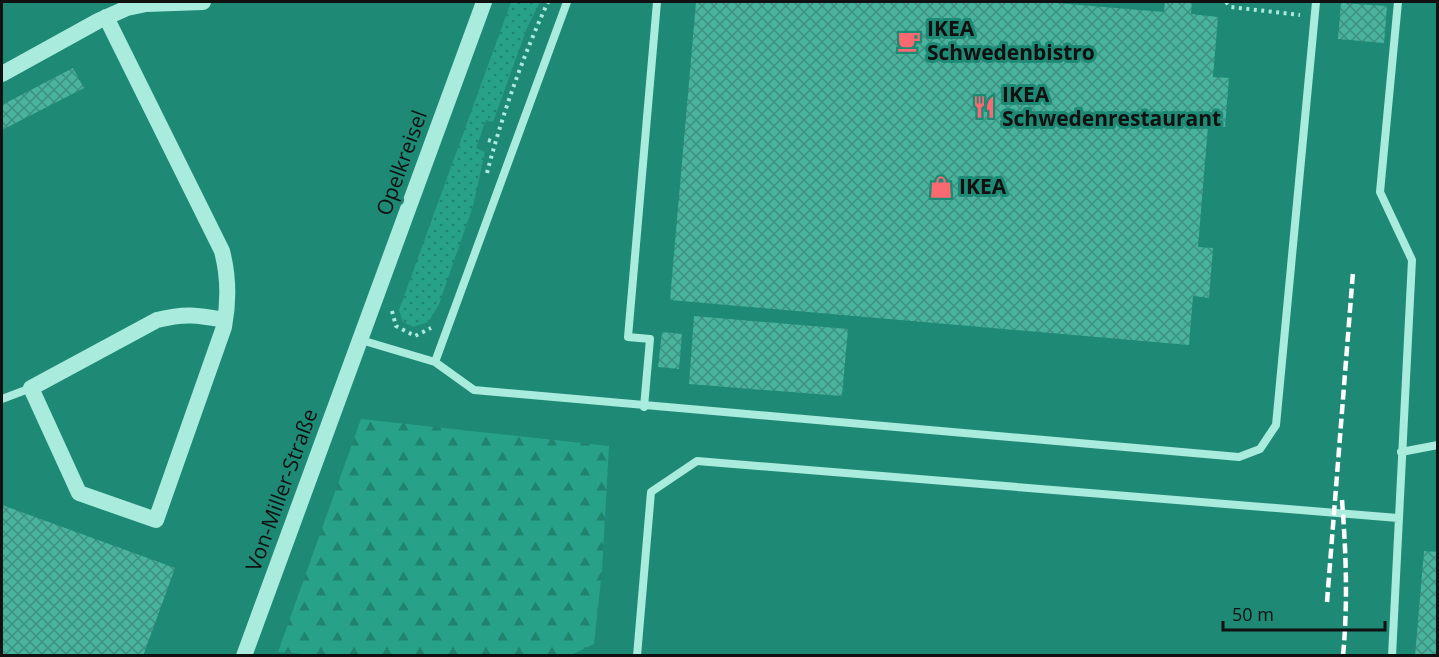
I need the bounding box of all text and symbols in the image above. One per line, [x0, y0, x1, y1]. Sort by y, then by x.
place label: IKEA Schwedenbistro [927, 14, 1095, 66]
cafe icon: IKEA Schwedenbistro [896, 28, 922, 54]
place label: IKEA Schwedenrestaurant [1002, 80, 1221, 132]
restaurant icon: IKEA Schwedenrestaurant [971, 94, 997, 120]
street label: Opelkreisel [369, 106, 433, 219]
place label: IKEA [959, 172, 1007, 200]
shop icon: IKEA [928, 174, 954, 200]
street label: Von-Miller-Straße [239, 405, 323, 575]
scale bar [1223, 594, 1385, 632]
text: 50 m [1232, 602, 1274, 626]

